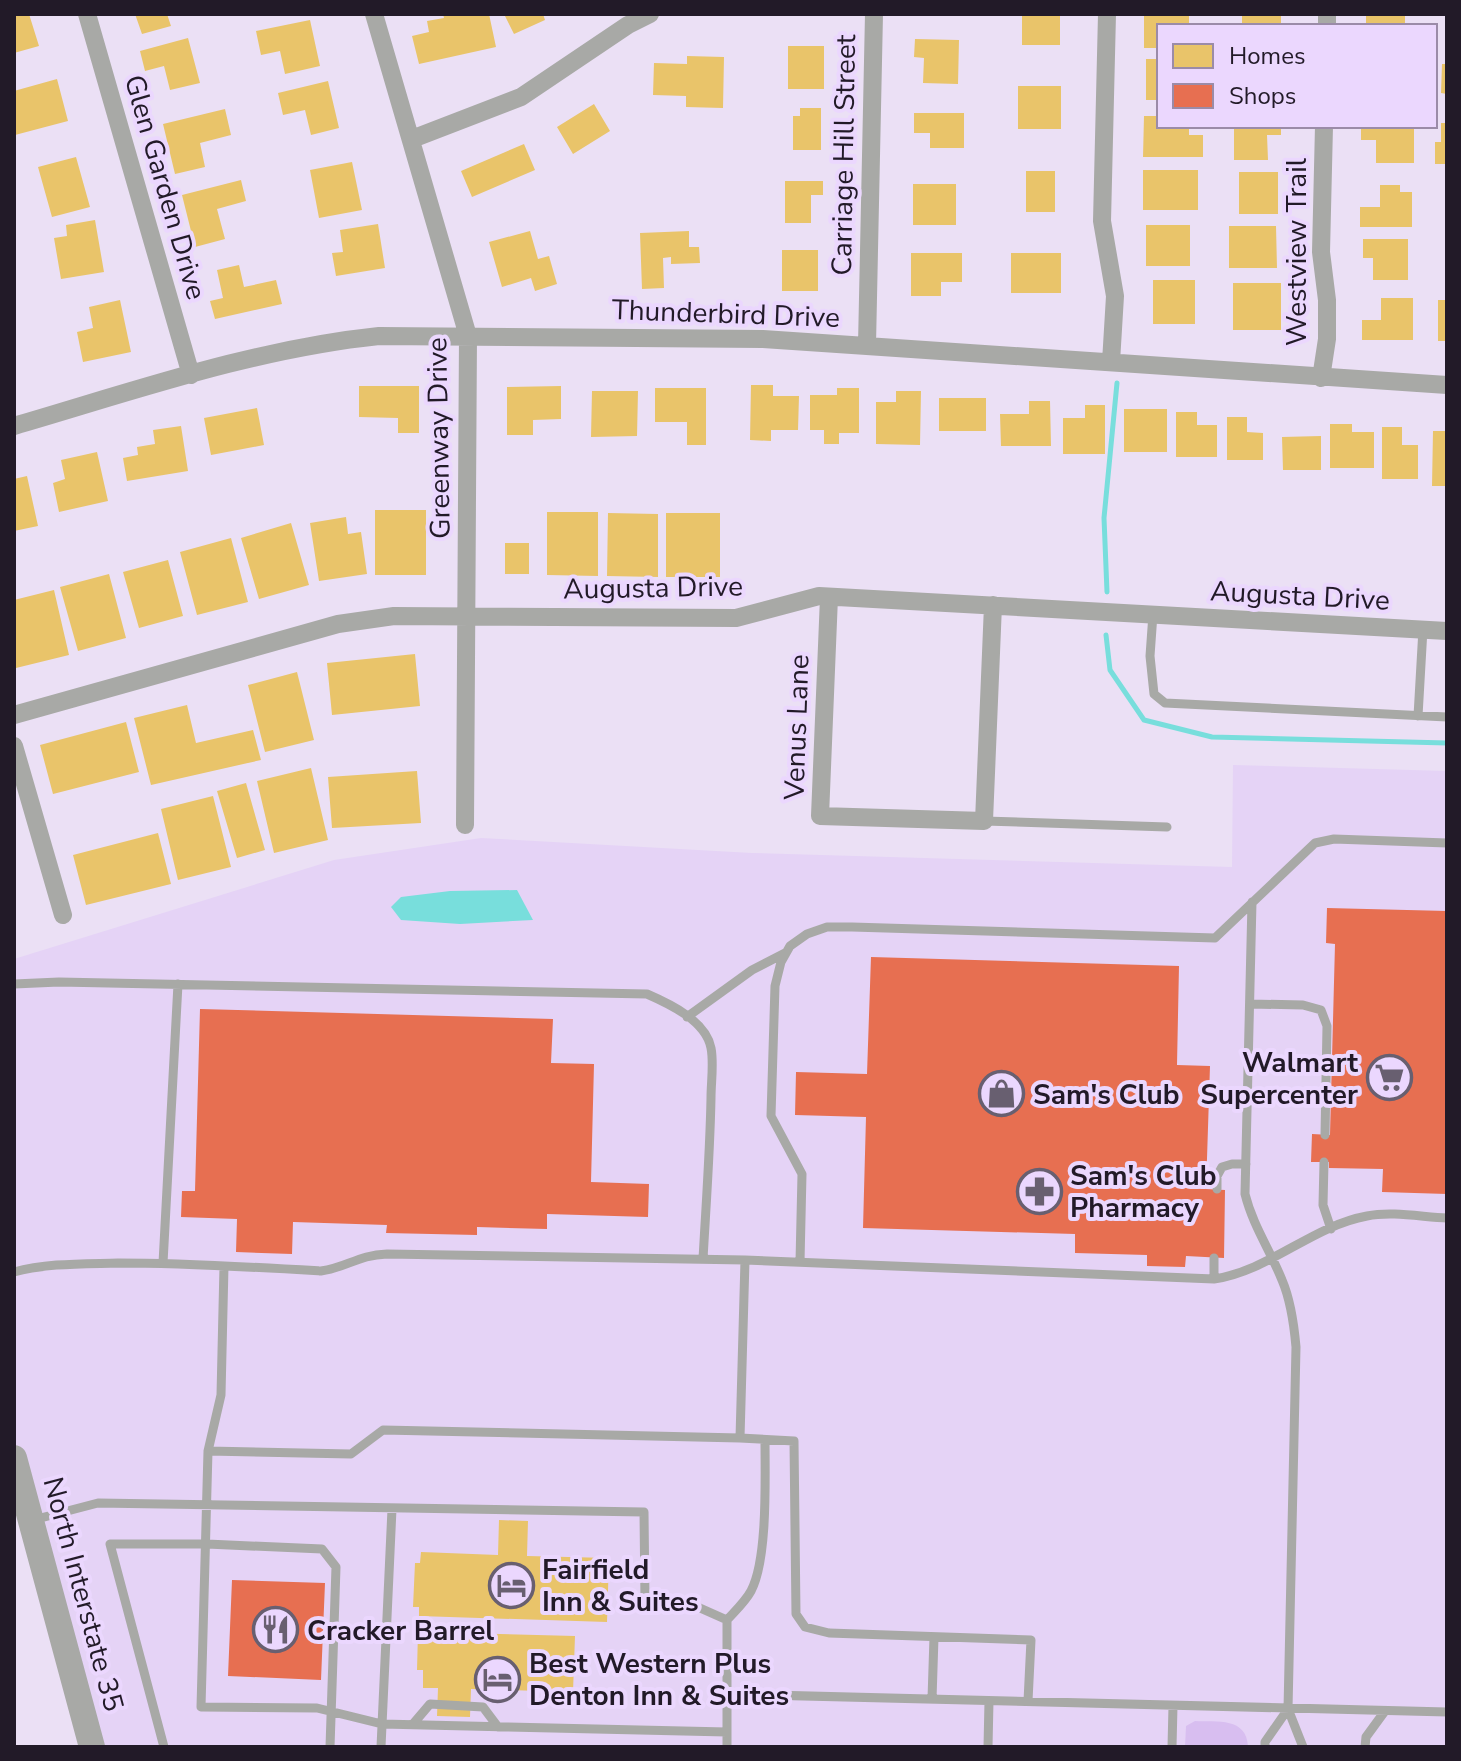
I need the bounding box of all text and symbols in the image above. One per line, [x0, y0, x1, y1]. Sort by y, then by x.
legend [1157, 24, 1437, 128]
street label: Carriage Hill Street [823, 34, 865, 276]
text: Homes [1229, 40, 1305, 72]
street label: Glen Garden Drive [115, 70, 215, 304]
text: Shops [1229, 80, 1296, 112]
street label: Westview Trail [1278, 157, 1316, 346]
street label: Thunderbird Drive [611, 291, 841, 337]
street label: Greenway Drive [418, 337, 460, 539]
street label: Augusta Drive [563, 567, 743, 609]
street label: Augusta Drive [1209, 572, 1391, 620]
street label: Venus Lane [775, 654, 819, 801]
place label: Walmart Supercenter [1200, 1044, 1358, 1114]
supermarket icon: Walmart Supercenter [1365, 1054, 1413, 1102]
shop icon: Sam's Club [978, 1070, 1026, 1118]
place label: Sam's Club [1033, 1076, 1180, 1114]
place label: Sam's Club Pharmacy [1070, 1157, 1217, 1227]
pharmacy icon: Sam's Club Pharmacy [1015, 1167, 1063, 1215]
street label: North Interstate 35 [34, 1473, 133, 1715]
place label: Fairfield Inn & Suites [542, 1551, 699, 1621]
hotel icon: Fairfield Inn & Suites [487, 1561, 535, 1609]
restaurant icon: Cracker Barrel [252, 1606, 300, 1654]
place label: Cracker Barrel [307, 1612, 494, 1650]
place label: Best Western Plus Denton Inn & Suites [529, 1645, 789, 1715]
hotel icon: Best Western Plus Denton Inn & Suites [474, 1655, 522, 1703]

